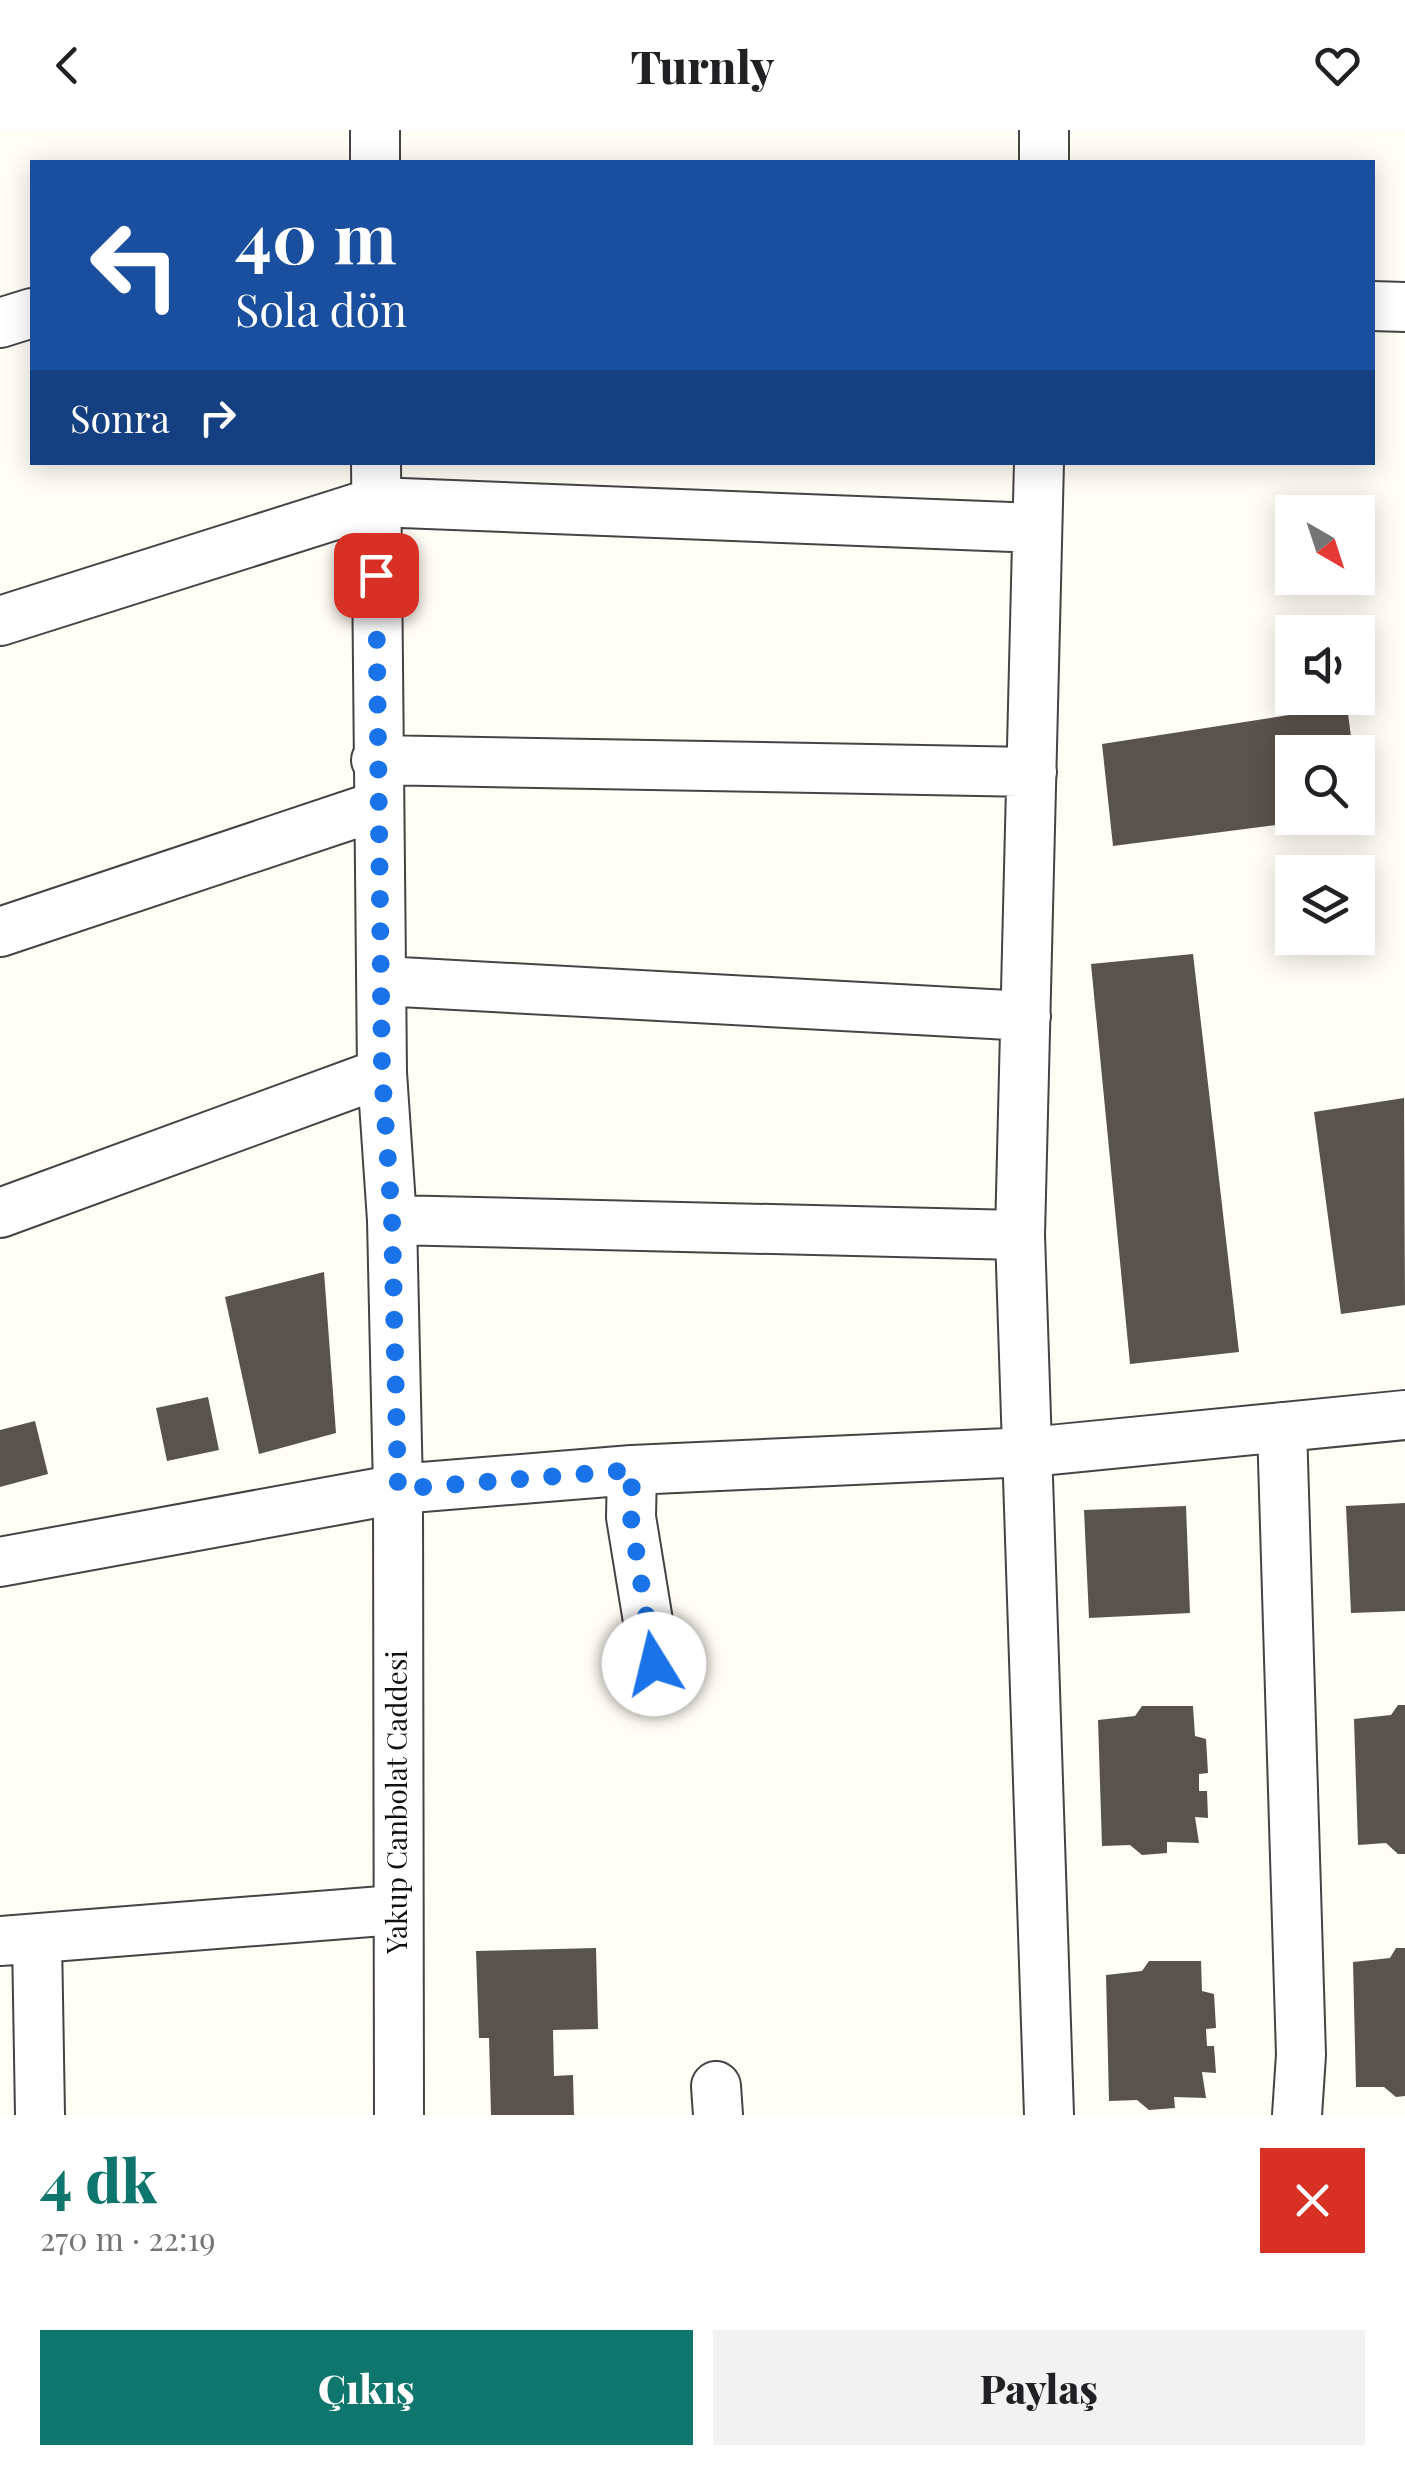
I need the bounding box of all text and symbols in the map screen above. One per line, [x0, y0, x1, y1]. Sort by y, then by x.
text: Turnly [631, 35, 774, 95]
icon: back [40, 38, 95, 93]
icon: heart [1310, 38, 1365, 93]
text: 40 m [235, 188, 397, 282]
icon: left [70, 200, 200, 330]
text: Sola dön [235, 278, 407, 338]
icon: right [190, 390, 245, 445]
text: Sonra [70, 392, 170, 443]
north arrow [1275, 495, 1375, 595]
map controls [1275, 495, 1375, 955]
pin [334, 533, 419, 618]
icon: arrive [349, 548, 404, 603]
button: sound [1275, 615, 1375, 715]
button: search [1275, 735, 1375, 835]
button: layers [1275, 855, 1375, 955]
position arrow [602, 1612, 706, 1716]
street label: Yakup Canbolat Caddesi [377, 1650, 414, 1955]
text: 4 dk [40, 2138, 157, 2218]
button: close [1260, 2148, 1365, 2253]
text: 270 m · 22:19 [40, 2216, 216, 2259]
button: Çıkış [40, 2330, 693, 2445]
button: Paylaş [713, 2330, 1365, 2445]

